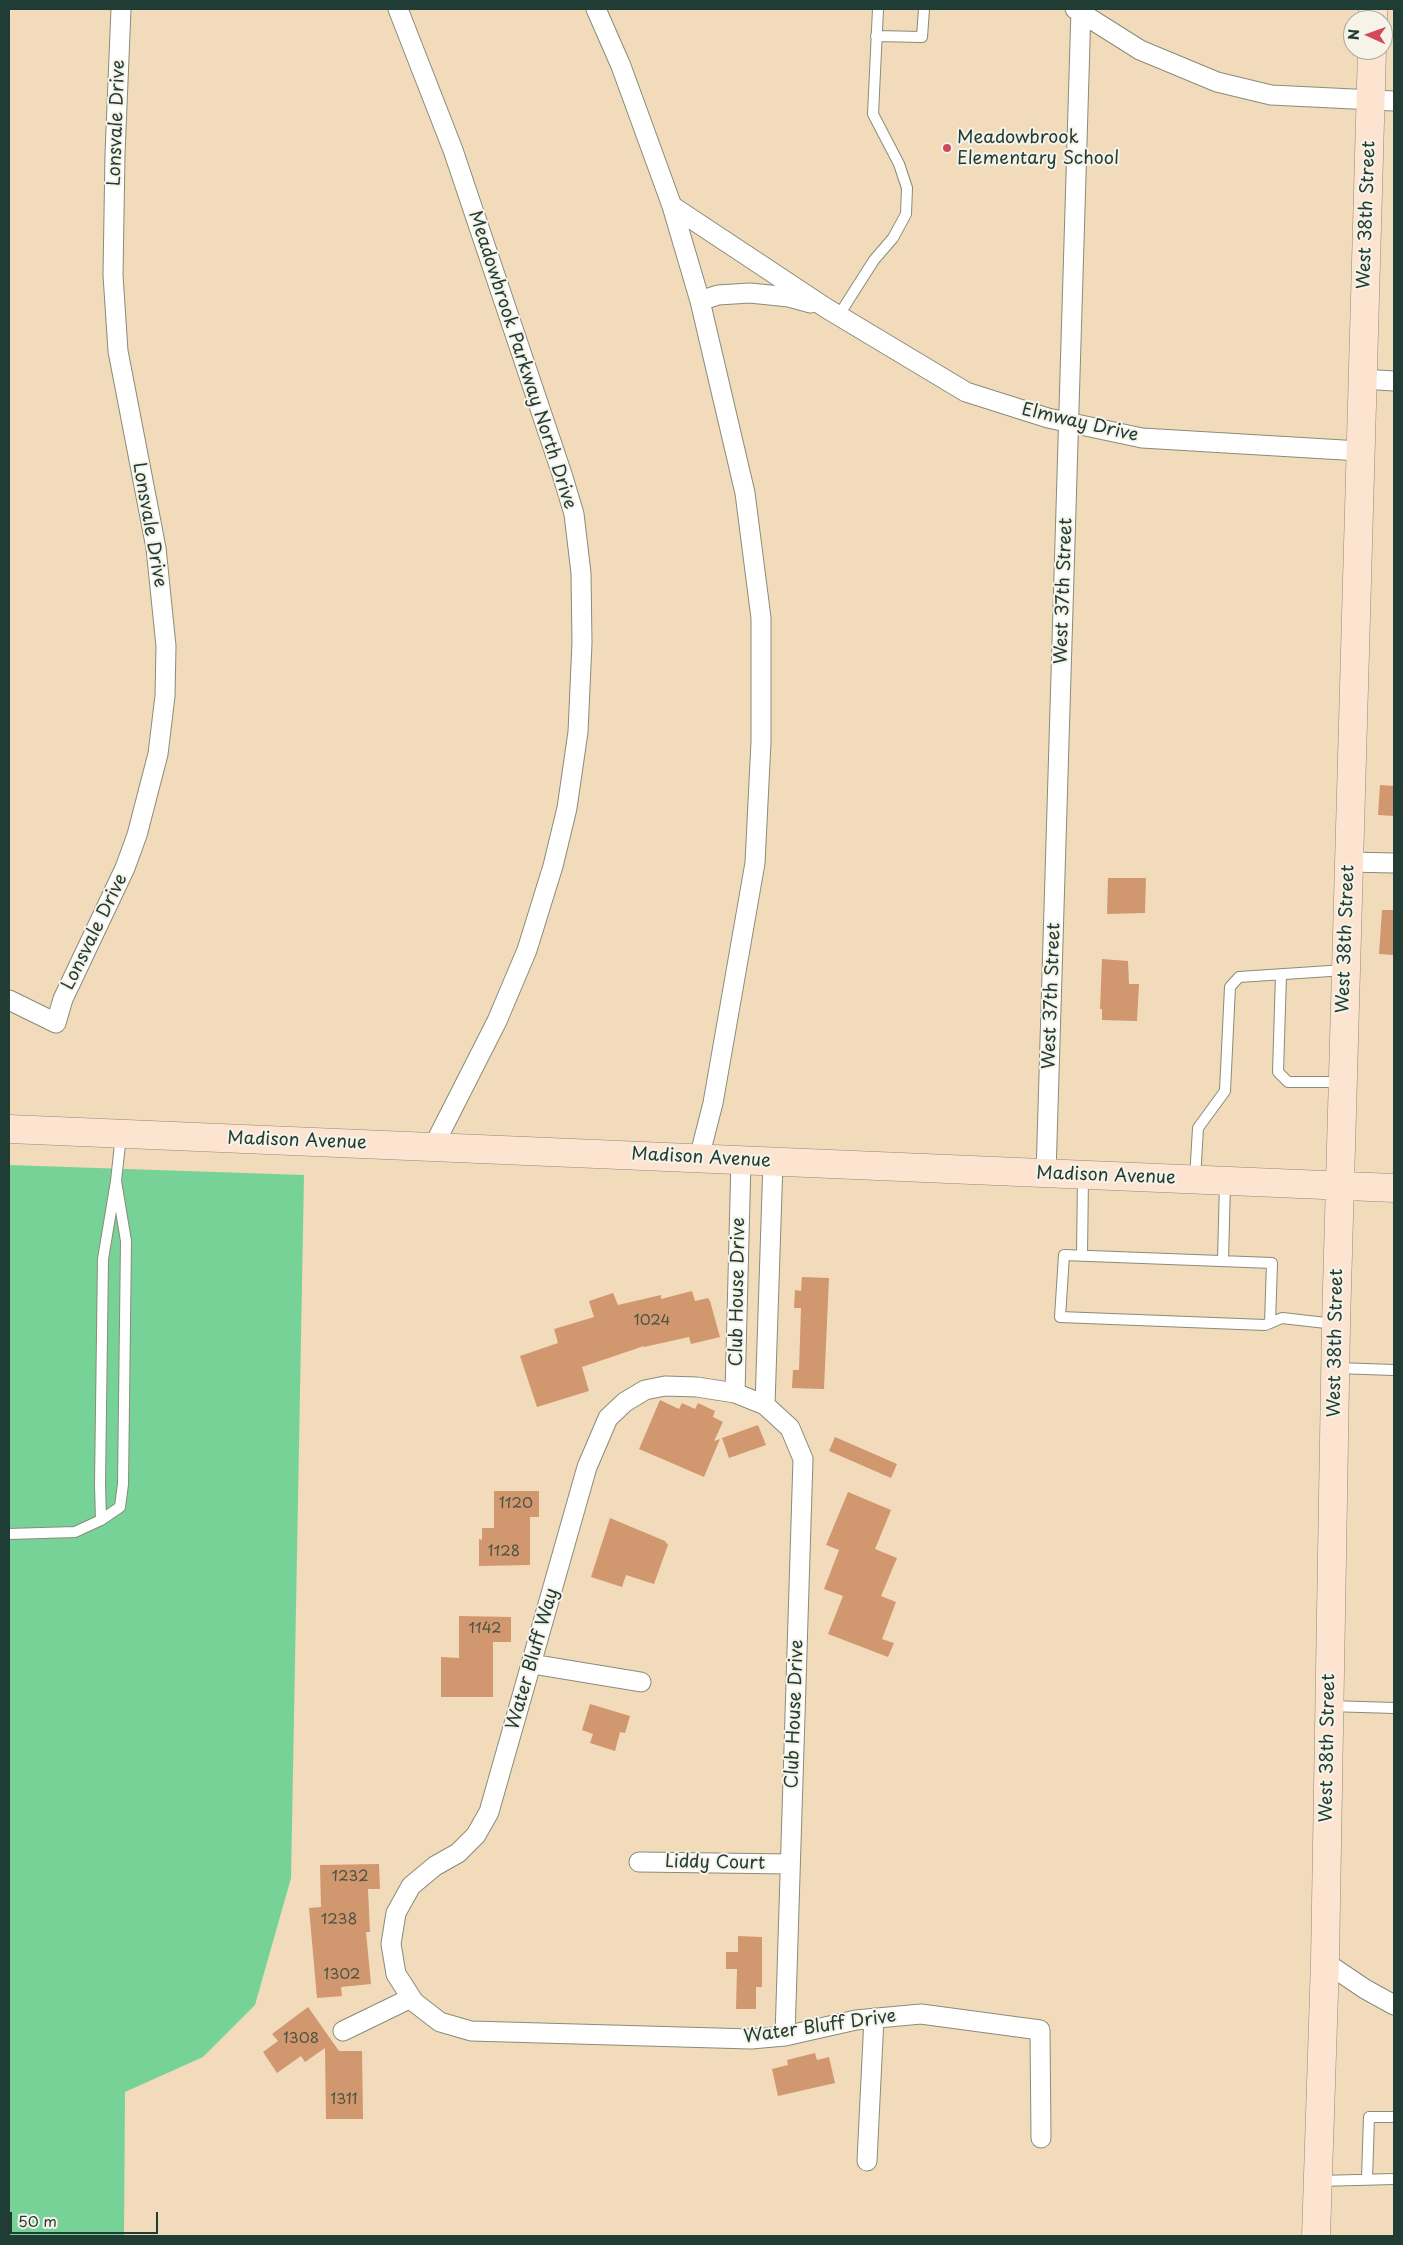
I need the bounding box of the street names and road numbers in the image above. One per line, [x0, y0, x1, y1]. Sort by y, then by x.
street label: Lonsvale Drive [104, 59, 130, 187]
street label: West 38th Street [1354, 140, 1380, 290]
street label: Meadowbrook Parkway North Drive [463, 208, 581, 512]
street label: Elmway Drive [1020, 399, 1140, 447]
street label: Lonsvale Drive [127, 461, 171, 589]
street label: West 37th Street [1051, 517, 1077, 665]
street label: West 38th Street [1333, 864, 1359, 1014]
street label: Lonsvale Drive [58, 870, 132, 994]
street label: West 37th Street [1039, 922, 1065, 1070]
street label: Madison Avenue [227, 1128, 367, 1154]
street label: Madison Avenue [631, 1144, 771, 1172]
street label: Madison Avenue [1036, 1163, 1176, 1189]
street label: Club House Drive [726, 1217, 750, 1367]
street label: West 38th Street [1324, 1268, 1348, 1418]
street label: Water Bluff Way [502, 1586, 564, 1732]
street label: Club House Drive [782, 1639, 808, 1789]
street label: West 38th Street [1316, 1673, 1340, 1823]
street label: Liddy Court [665, 1851, 765, 1875]
street label: Water Bluff Drive [742, 2006, 898, 2048]

